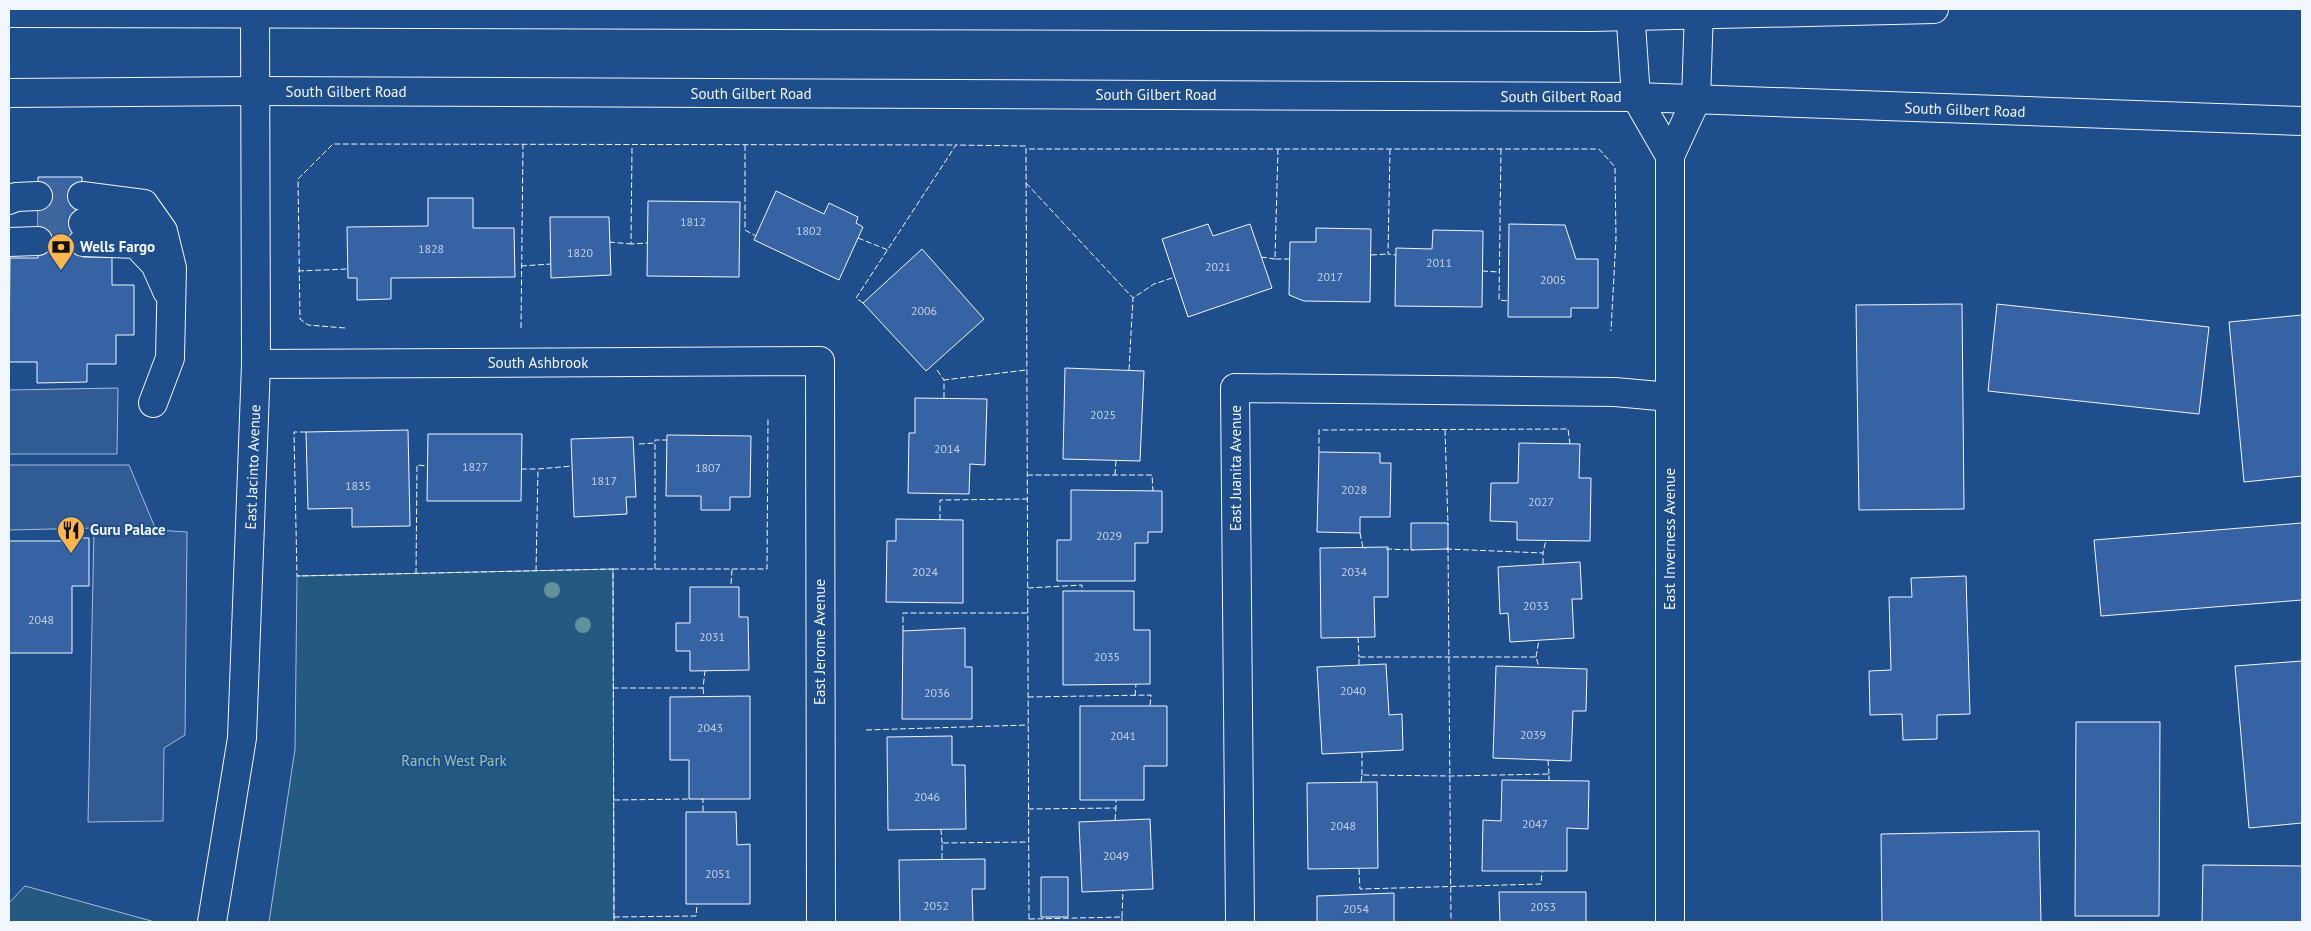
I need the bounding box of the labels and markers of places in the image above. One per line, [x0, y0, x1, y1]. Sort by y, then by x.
bank icon: Wells Fargo [46, 232, 76, 271]
place label: Wells Fargo [80, 237, 155, 256]
restaurant icon: Guru Palace [56, 515, 86, 554]
place label: Guru Palace [90, 520, 166, 539]

